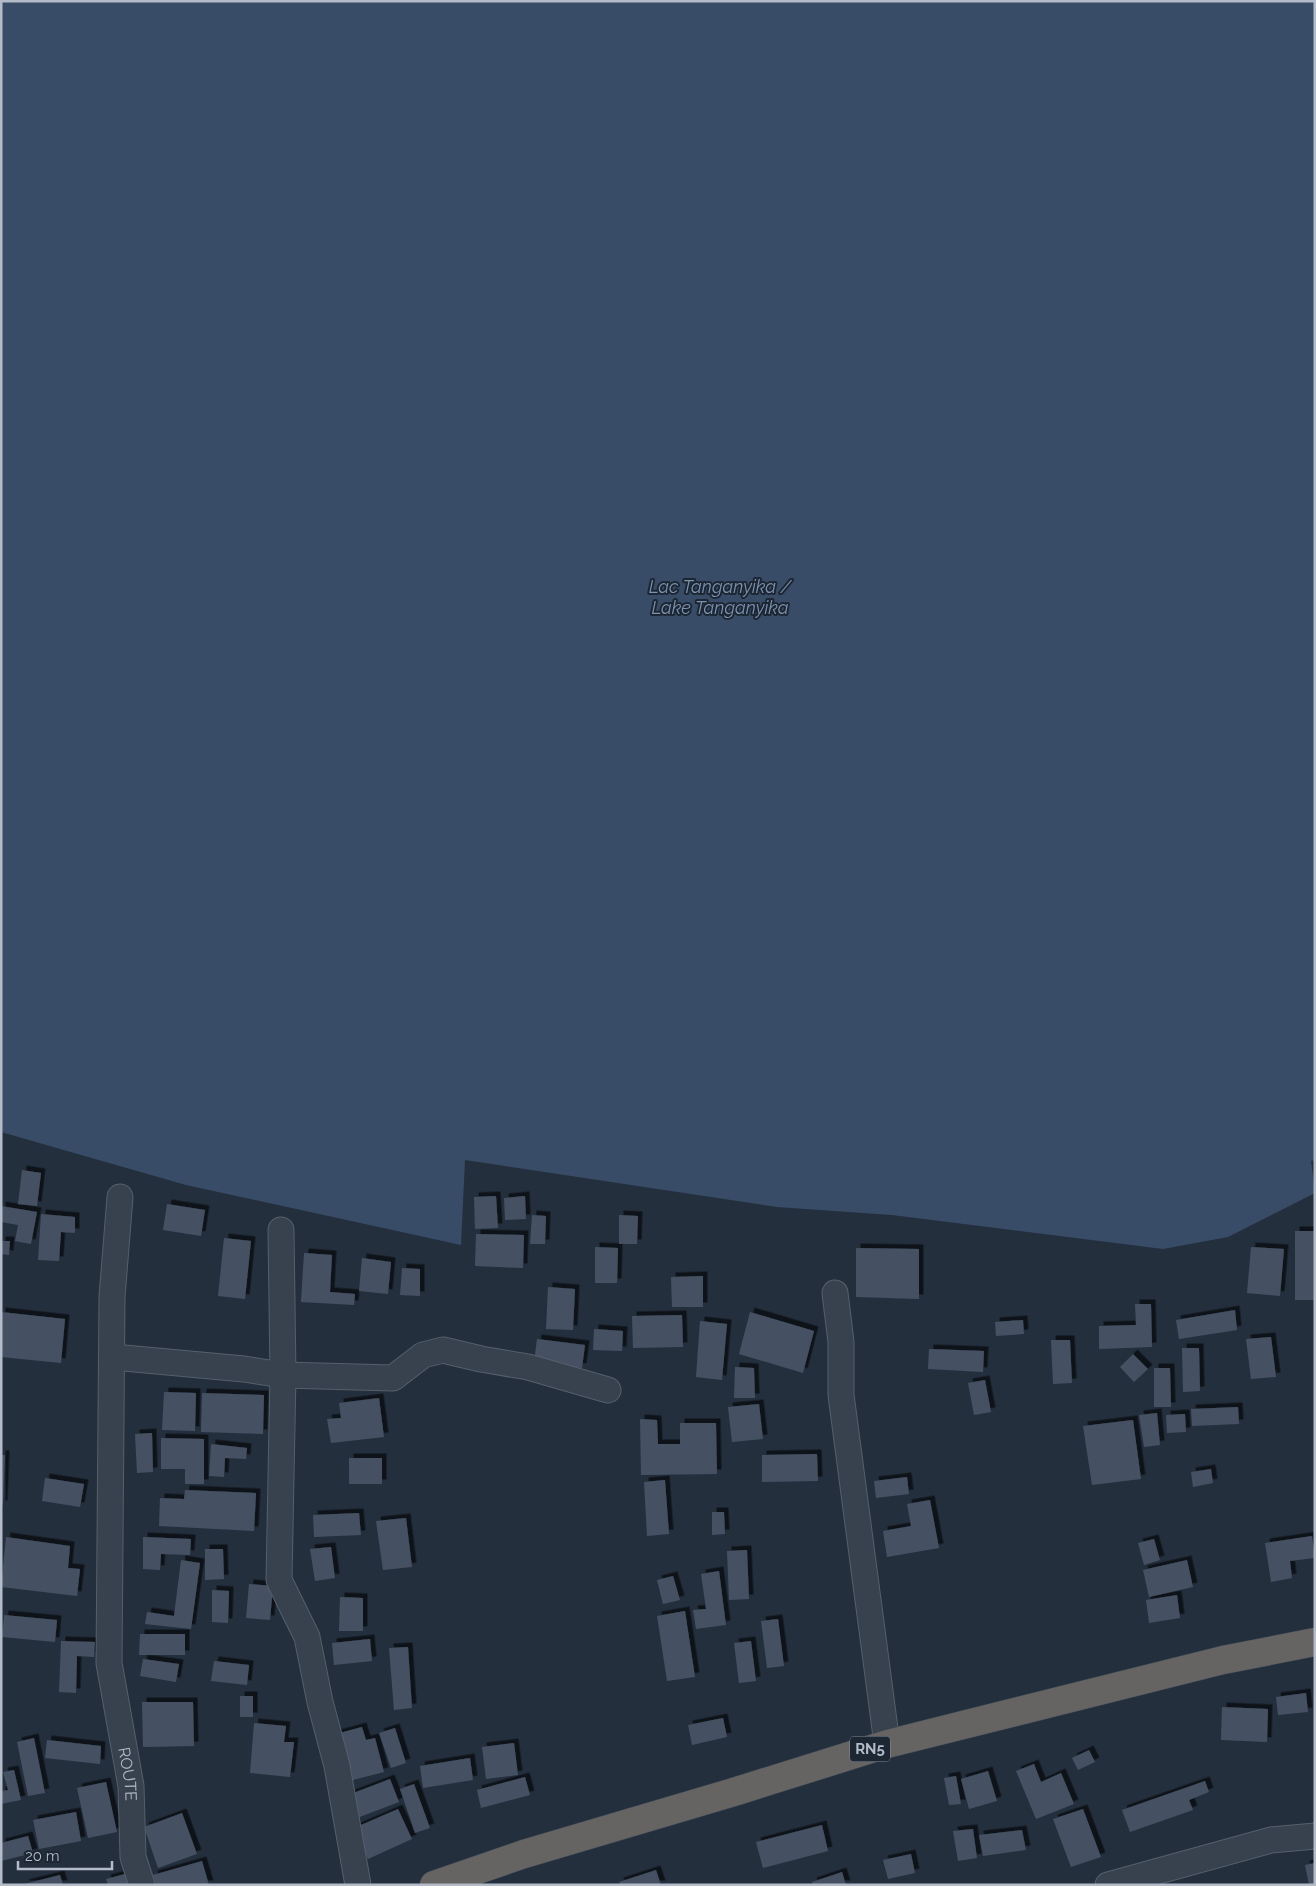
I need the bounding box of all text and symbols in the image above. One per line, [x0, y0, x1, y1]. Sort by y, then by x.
water label: Lac Tanganyika / Lake Tanganyika [649, 576, 793, 618]
road number: RN5 [850, 1736, 890, 1762]
street label: ROUTE [115, 1746, 141, 1801]
scale bar [18, 1838, 111, 1870]
text: 20 m [25, 1847, 60, 1865]

